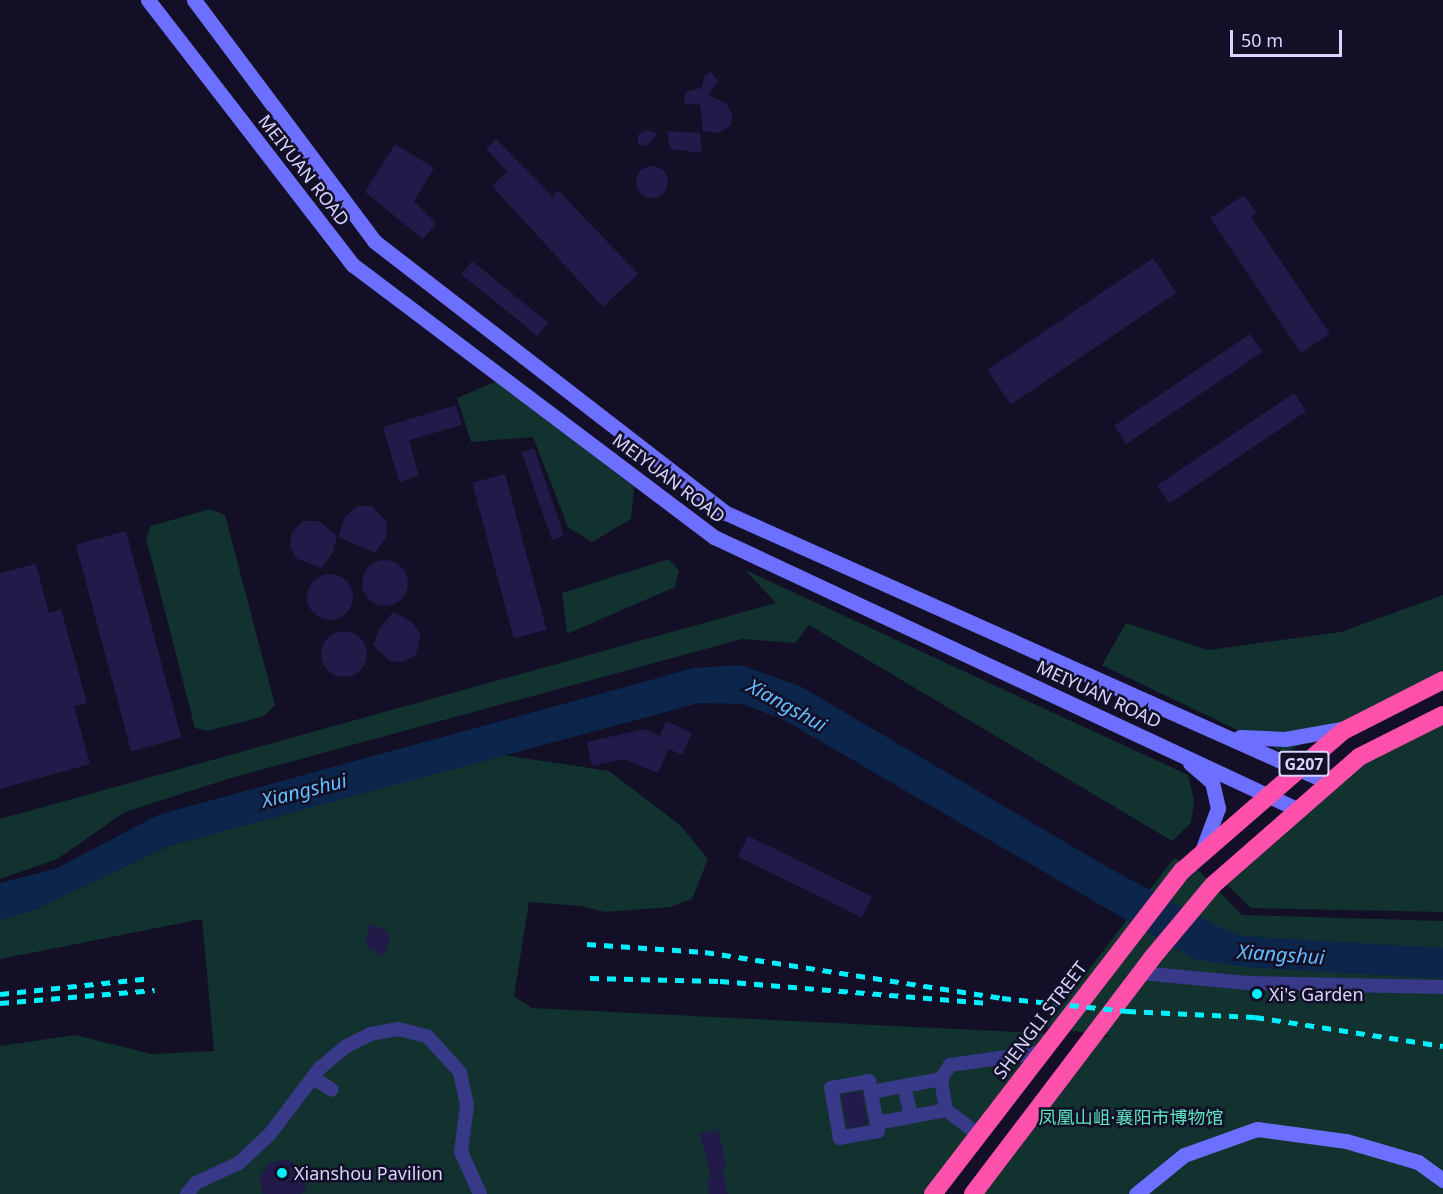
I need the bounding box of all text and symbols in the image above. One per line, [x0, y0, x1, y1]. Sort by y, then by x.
scale bar [1233, 18, 1346, 56]
text: 50 m [1241, 28, 1283, 52]
street label: MEIYUAN ROAD [254, 110, 354, 230]
street label: MEIYUAN ROAD [609, 429, 729, 527]
street label: MEIYUAN ROAD [1033, 656, 1165, 732]
water label: Xiangshui [743, 673, 831, 737]
road number: G207 [1277, 751, 1331, 777]
water label: Xiangshui [259, 768, 349, 812]
water label: Xiangshui [1237, 939, 1325, 969]
street label: SHENGLI STREET [989, 957, 1091, 1083]
place label: Xi's Garden [1269, 983, 1364, 1005]
marker: Xi's Garden [1250, 987, 1264, 1001]
park label: 凤凰山岨·襄阳市博物馆 [1039, 1106, 1223, 1128]
place label: Xianshou Pavilion [294, 1162, 443, 1184]
marker: Xianshou Pavilion [275, 1166, 289, 1180]

